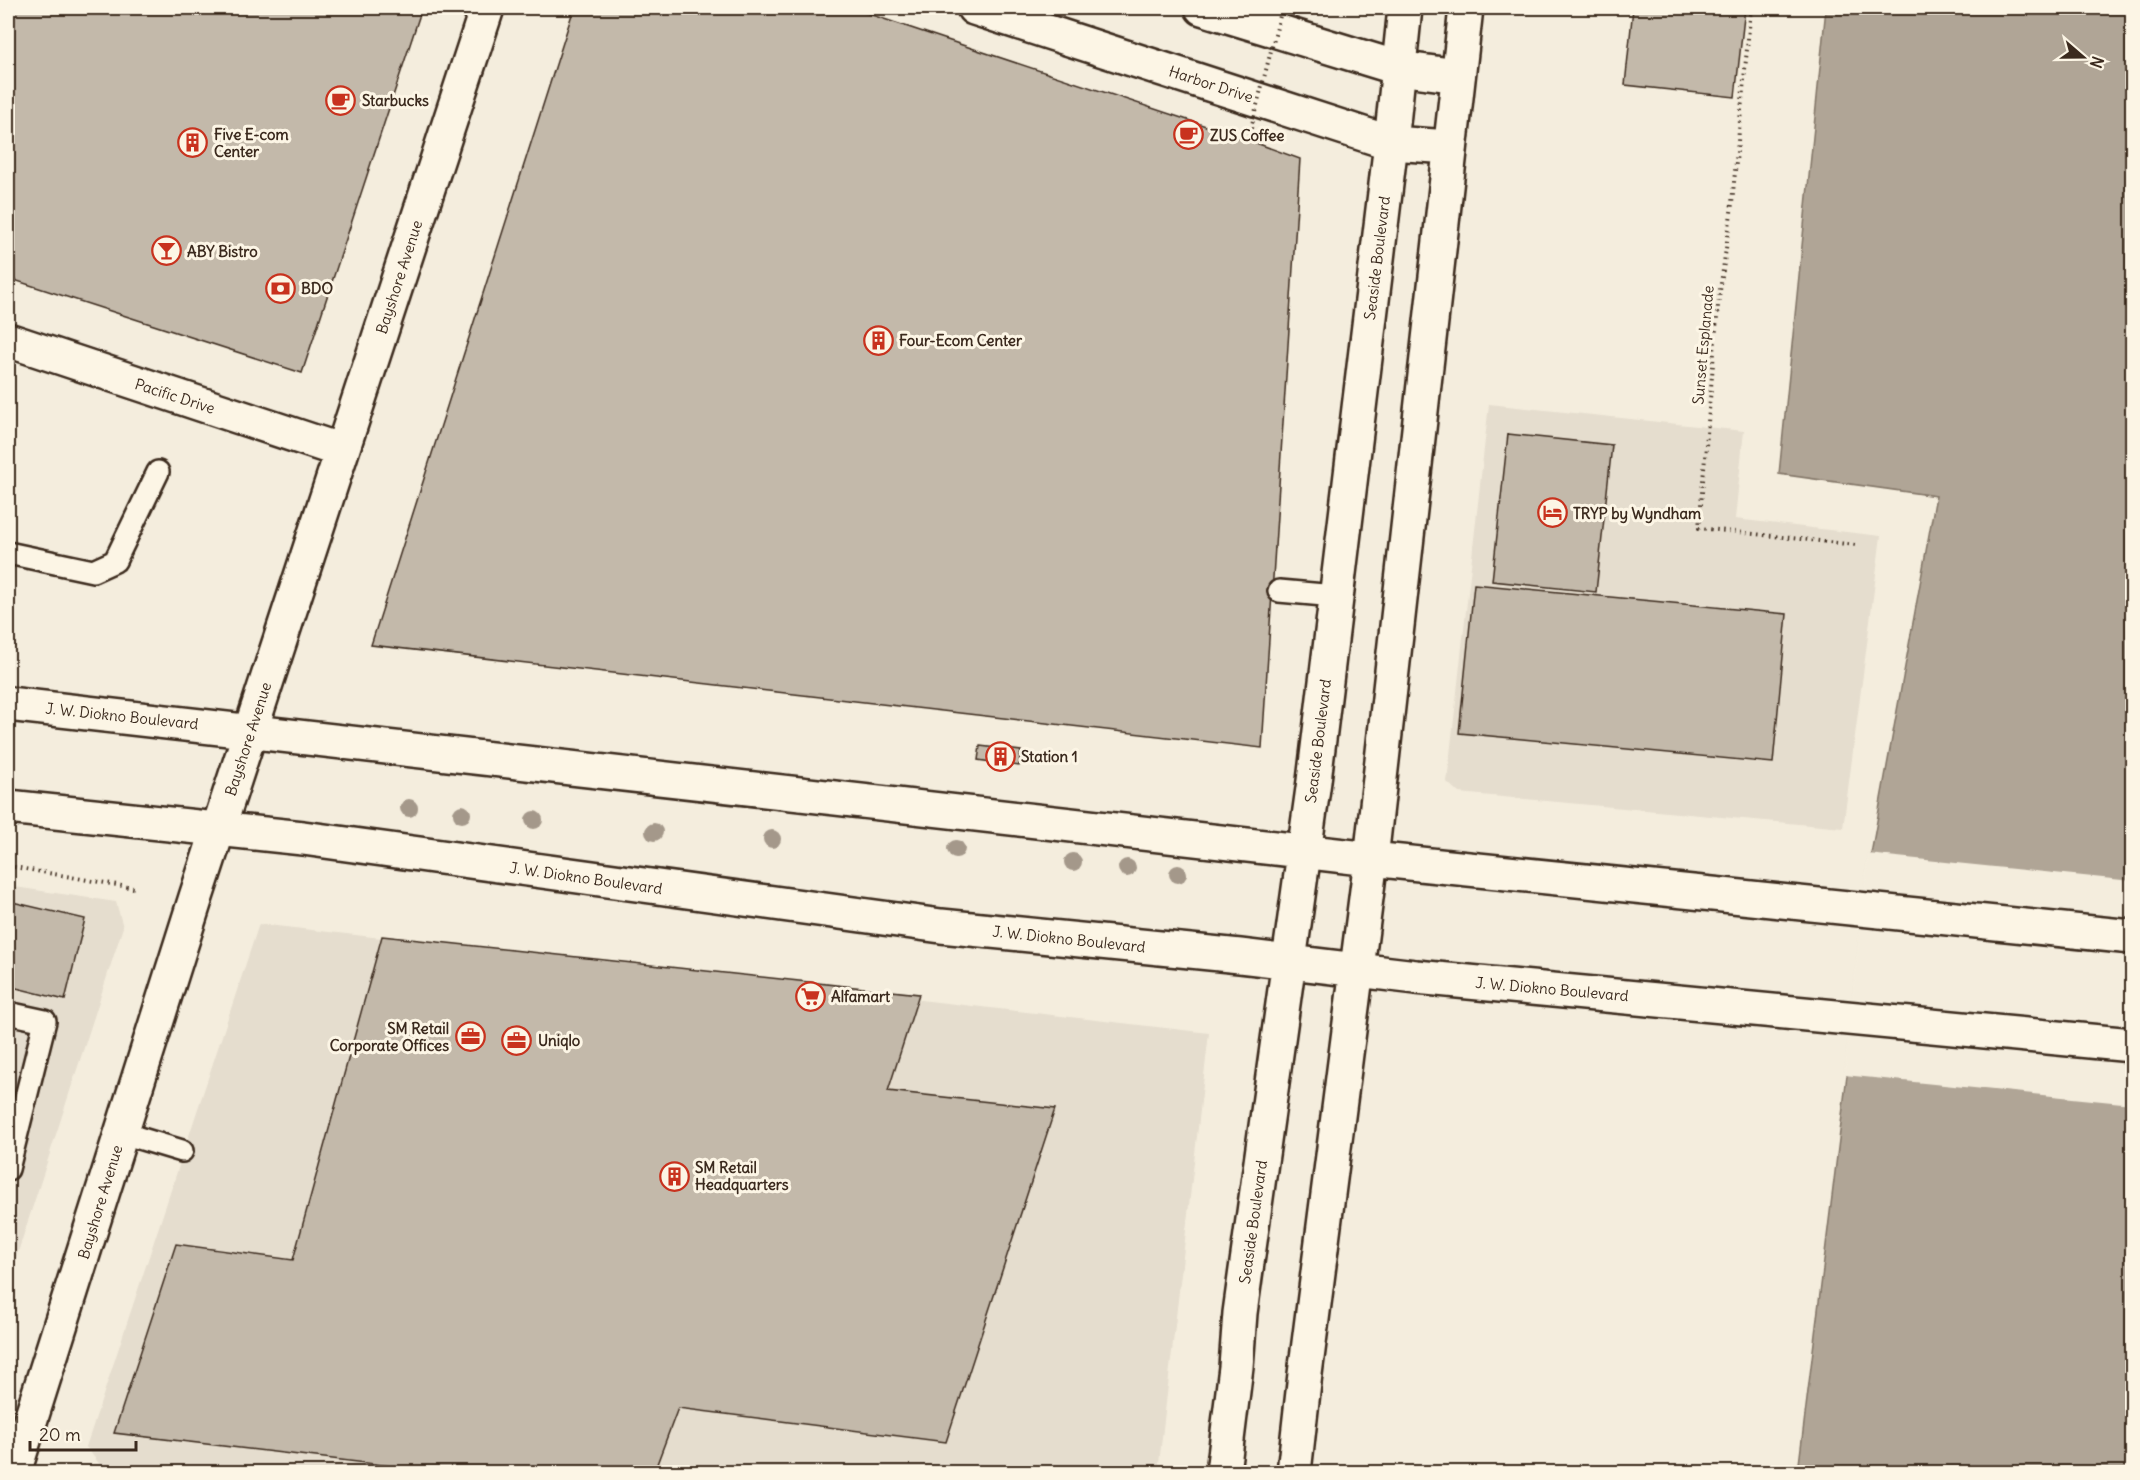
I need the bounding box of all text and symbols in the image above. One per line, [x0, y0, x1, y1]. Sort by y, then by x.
north arrow [2053, 27, 2113, 87]
text: N [2086, 54, 2108, 71]
street label: Harbor Drive [1167, 61, 1255, 107]
cafe icon: Starbucks [325, 84, 357, 116]
place label: Starbucks [362, 91, 429, 110]
cafe icon: ZUS Coffee [1173, 119, 1205, 151]
place label: Five E-com Center [214, 125, 289, 161]
place label: ZUS Coffee [1210, 126, 1284, 145]
building icon: Five E-com Center [177, 127, 209, 159]
street label: Seaside Boulevard [1360, 195, 1394, 321]
street label: Bayshore Avenue [372, 218, 426, 336]
bar icon: ABY Bistro [150, 235, 182, 267]
place label: ABY Bistro [187, 242, 258, 261]
bank icon: BDO [264, 272, 296, 304]
place label: BDO [301, 279, 333, 298]
street label: Sunset Esplanade [1688, 285, 1718, 405]
building icon: Four-Ecom Center [862, 324, 894, 356]
place label: Four-Ecom Center [899, 331, 1023, 350]
street label: Pacific Drive [133, 374, 217, 418]
hotel icon: TRYP by Wyndham [1536, 497, 1568, 529]
place label: TRYP by Wyndham [1573, 504, 1701, 524]
street label: Seaside Boulevard [1301, 678, 1335, 804]
street label: Bayshore Avenue [221, 680, 275, 798]
street label: J. W. Diokno Boulevard [45, 699, 200, 734]
building icon: Station 1 [984, 740, 1016, 772]
place label: Station 1 [1021, 747, 1078, 766]
street label: J. W. Diokno Boulevard [509, 858, 664, 898]
street label: J. W. Diokno Boulevard [992, 922, 1147, 957]
street label: J. W. Diokno Boulevard [1475, 973, 1630, 1005]
supermarket icon: Alfamart [794, 980, 826, 1012]
place label: Alfamart [831, 987, 891, 1006]
place label: SM Retail Corporate Offices [330, 1019, 449, 1056]
office icon: SM Retail Corporate Offices [454, 1021, 486, 1053]
office icon: Uniqlo [501, 1024, 533, 1056]
place label: Uniqlo [538, 1031, 581, 1051]
street label: Bayshore Avenue [74, 1143, 126, 1261]
place label: SM Retail Headquarters [695, 1158, 789, 1195]
street label: Seaside Boulevard [1235, 1159, 1271, 1285]
building icon: SM Retail Headquarters [658, 1160, 690, 1192]
scale bar [30, 1414, 136, 1452]
text: 20 m [39, 1423, 81, 1446]

